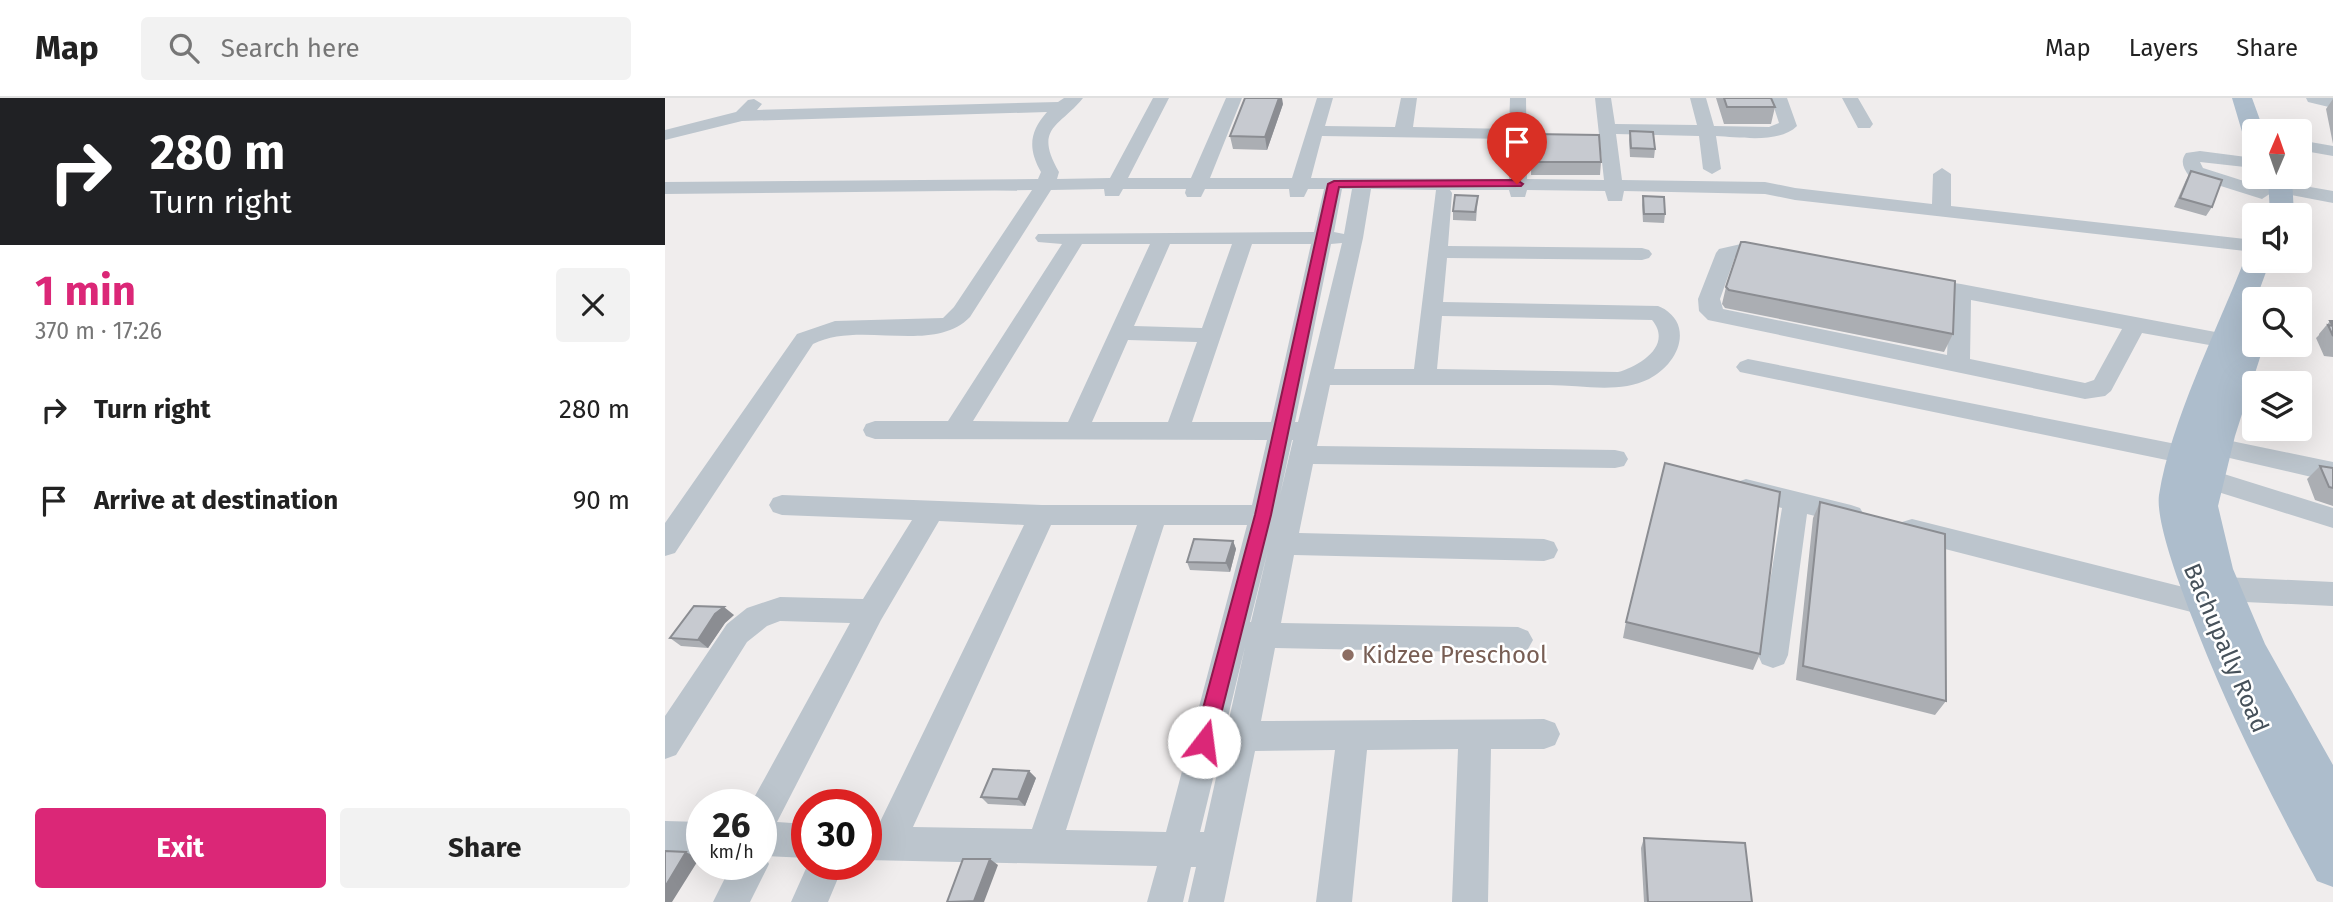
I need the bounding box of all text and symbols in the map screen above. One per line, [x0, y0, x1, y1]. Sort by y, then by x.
search box [141, 17, 631, 80]
text: Map [35, 28, 99, 68]
icon: search [165, 29, 203, 67]
text: Search here [221, 33, 360, 64]
text: Map [2045, 34, 2091, 62]
text: Layers [2129, 34, 2198, 62]
text: Share [2236, 34, 2298, 62]
pin [1487, 112, 1547, 184]
north arrow [2242, 119, 2312, 189]
map controls [2242, 119, 2312, 441]
text: 280 m [150, 123, 286, 182]
icon: arrive [1498, 123, 1536, 161]
icon: right [35, 126, 126, 217]
text: Turn right [150, 183, 292, 221]
button: sound [2242, 203, 2312, 273]
text: 1 min [35, 266, 136, 316]
button: close [556, 268, 630, 342]
button: search [2242, 287, 2312, 357]
text: 370 m · 17:26 [35, 317, 162, 345]
button: layers [2242, 371, 2312, 441]
icon: right [35, 391, 73, 429]
text: Turn right [94, 394, 211, 425]
text: 280 m [559, 394, 630, 425]
icon: arrive [35, 482, 73, 520]
text: Arrive at destination [94, 485, 338, 516]
text: 90 m [573, 485, 630, 516]
street label: Bachupally Road [2178, 559, 2274, 737]
place label: Kidzee Preschool [1362, 641, 1547, 669]
marker: Kidzee Preschool [1340, 647, 1356, 663]
position arrow [1167, 705, 1241, 779]
speed limit sign: 30 [791, 789, 882, 880]
text: 26 [713, 804, 750, 846]
button: Exit [35, 808, 326, 888]
button: Share [340, 808, 630, 888]
text: km/h [709, 841, 754, 863]

